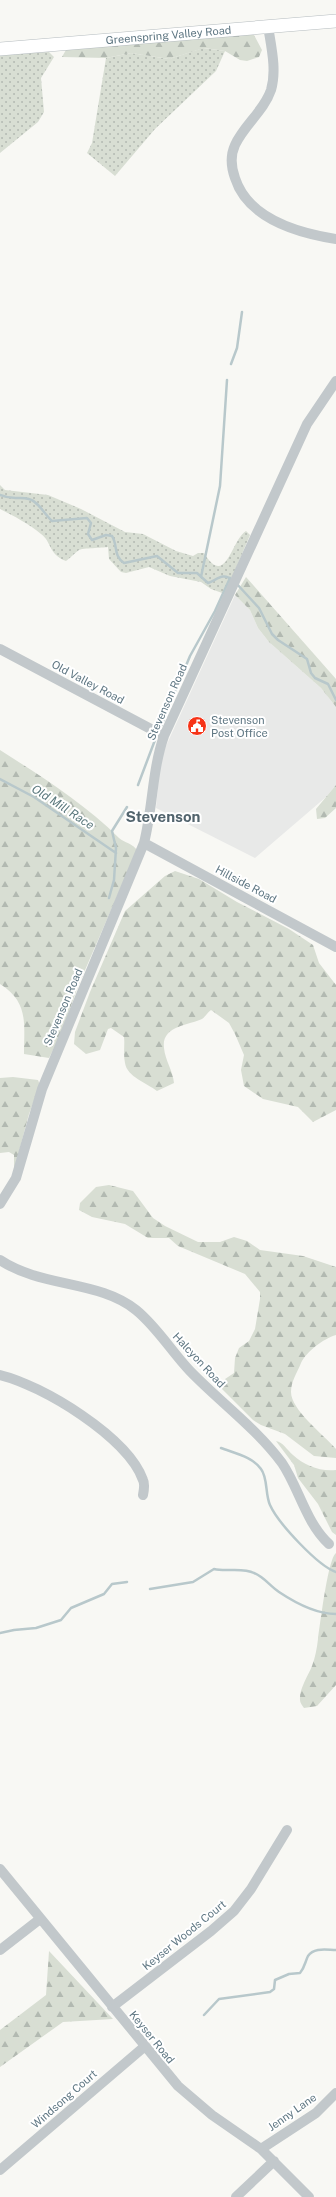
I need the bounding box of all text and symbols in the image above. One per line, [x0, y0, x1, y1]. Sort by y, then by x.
street label: Greenspring Valley Road [105, 24, 232, 46]
street label: Old Valley Road [50, 658, 126, 706]
street label: Stevenson Road [145, 662, 189, 742]
place label: Stevenson Post Office [211, 714, 268, 739]
public building icon: Stevenson Post Office [186, 715, 208, 737]
water label: Old Mill Race [29, 782, 97, 833]
district label: Stevenson [125, 808, 201, 825]
street label: Hillside Road [213, 863, 279, 905]
street label: Stevenson Road [41, 967, 85, 1047]
street label: Halcyon Road [171, 1330, 227, 1390]
street label: Keyser Woods Court [140, 1898, 228, 1972]
street label: Keyser Road [127, 2008, 177, 2066]
street label: Windsong Court [29, 2067, 99, 2131]
street label: Jenny Lane [265, 2091, 319, 2133]

